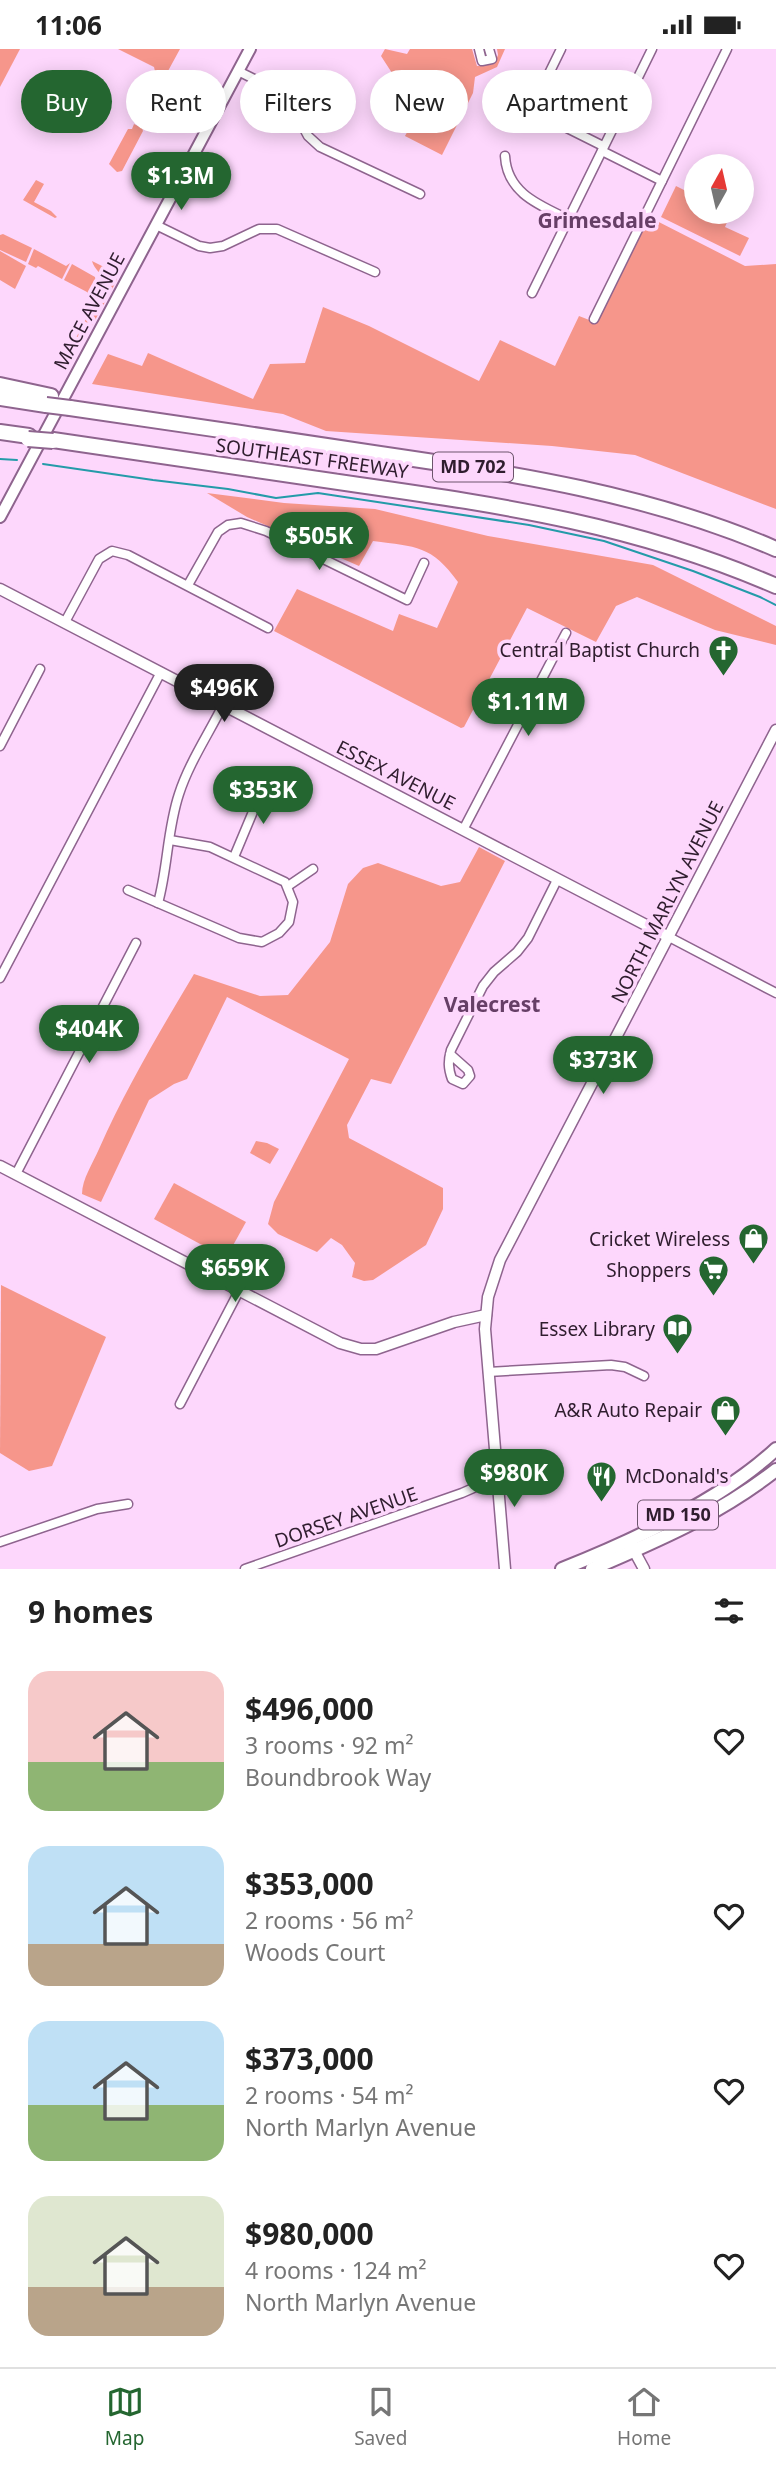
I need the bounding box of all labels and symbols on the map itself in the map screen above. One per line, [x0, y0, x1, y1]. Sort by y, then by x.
pin: $1.3M [132, 153, 230, 212]
north arrow [684, 154, 754, 224]
district label: Grimesdale [537, 206, 657, 234]
street label: MACE AVENUE [47, 248, 131, 374]
street label: SOUTHEAST FREEWAY [214, 432, 410, 484]
road number: MD 702 [433, 453, 513, 481]
pin: $505K [270, 512, 368, 572]
church icon: Central Baptist Church [706, 633, 740, 677]
place label: Central Baptist Church [500, 637, 700, 663]
pin: $496K [175, 665, 273, 724]
pin: $1.11M [471, 679, 585, 738]
street label: ESSEX AVENUE [332, 734, 460, 816]
pin: $353K [214, 767, 312, 826]
street label: NORTH MARLYN AVENUE [605, 796, 729, 1008]
district label: Valecrest [444, 990, 540, 1018]
pin: $404K [40, 1005, 138, 1065]
pin: $373K [554, 1037, 652, 1096]
shop icon: Cricket Wireless [736, 1222, 770, 1266]
place label: Cricket Wireless [589, 1226, 730, 1252]
pin: $659K [186, 1245, 284, 1304]
supermarket icon: Shoppers [697, 1253, 731, 1297]
place label: Shoppers [606, 1257, 691, 1283]
library icon: Essex Library [661, 1312, 695, 1356]
place label: Essex Library [539, 1316, 655, 1342]
shop icon: A&R Auto Repair [708, 1393, 742, 1437]
place label: A&R Auto Repair [554, 1397, 702, 1423]
pin: $980K [465, 1449, 563, 1509]
restaurant icon: McDonald's [585, 1459, 619, 1503]
place label: McDonald's [625, 1463, 729, 1489]
street label: DORSEY AVENUE [271, 1480, 421, 1554]
road number: MD 150 [638, 1500, 718, 1529]

